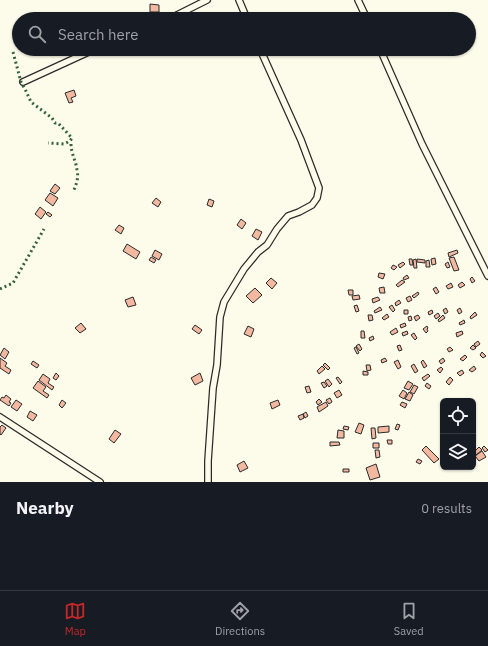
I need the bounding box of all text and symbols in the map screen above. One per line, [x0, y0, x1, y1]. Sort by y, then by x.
search box [12, 12, 476, 56]
icon: search [26, 23, 48, 45]
text: Search here [58, 25, 138, 44]
map controls [440, 398, 476, 470]
button: locate [440, 398, 476, 434]
button: layers [440, 434, 476, 470]
text: Nearby [16, 497, 74, 519]
text: 0 results [421, 500, 472, 517]
tab: Map [64, 600, 86, 638]
tab: Directions [215, 600, 265, 638]
tab: Saved [394, 600, 424, 638]

